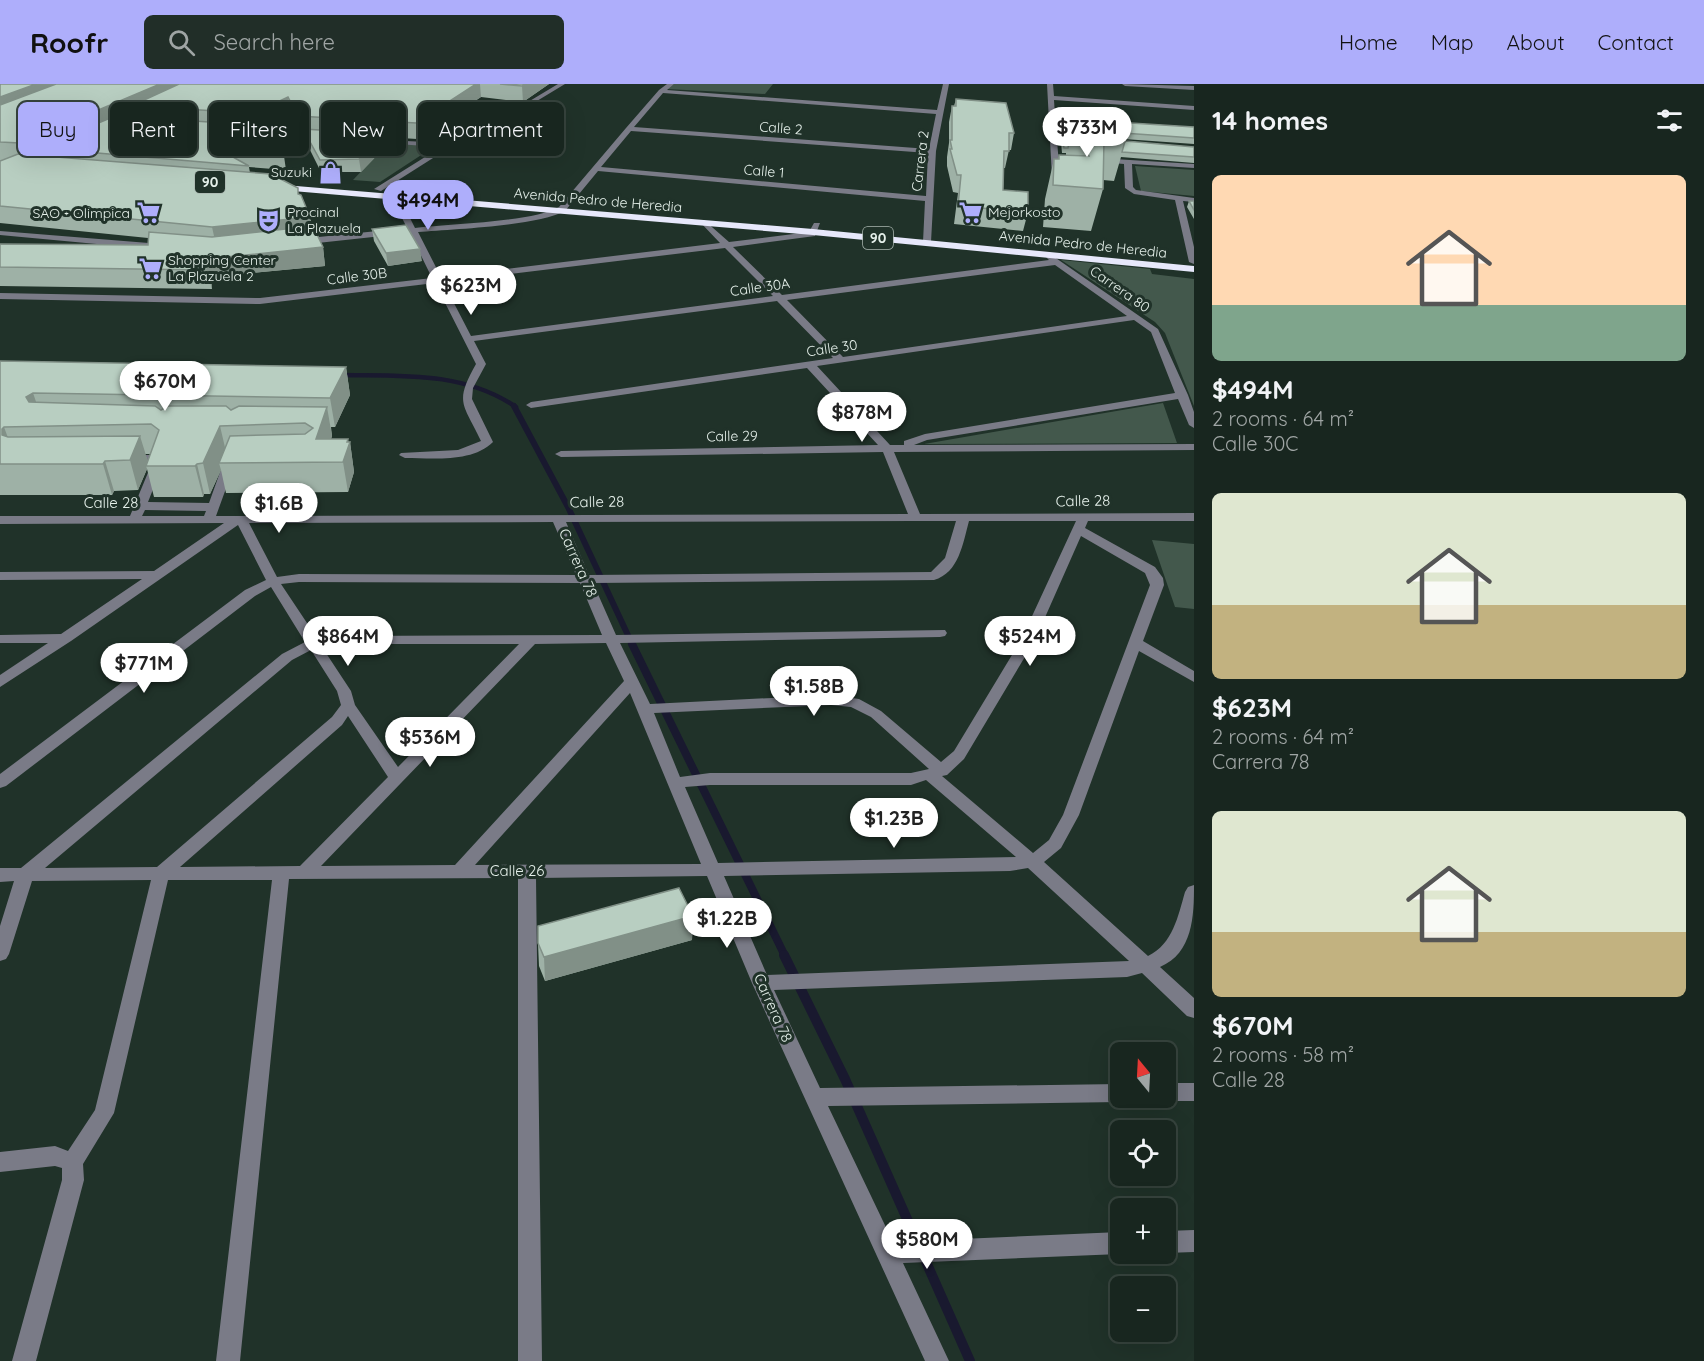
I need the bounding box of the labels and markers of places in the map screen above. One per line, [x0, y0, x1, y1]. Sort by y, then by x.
pin: $733M [1045, 107, 1129, 158]
shop icon: Suzuki [317, 159, 343, 185]
place label: Suzuki [271, 163, 312, 181]
pin: $494M [386, 180, 470, 231]
supermarket icon: Mejorkosto [957, 199, 983, 225]
supermarket icon: SAO - Olimpica [135, 200, 161, 226]
place label: Procinal La Plazuela [287, 203, 361, 237]
place label: Mejorkosto [988, 203, 1060, 221]
place label: SAO - Olimpica [32, 204, 130, 222]
theatre icon: Procinal La Plazuela [256, 207, 282, 233]
place label: Shopping Center La Plazuela 2 [168, 251, 277, 285]
supermarket icon: Shopping Center La Plazuela 2 [137, 255, 163, 281]
pin: $623M [429, 265, 513, 316]
pin: $670M [123, 361, 207, 412]
pin: $878M [820, 392, 904, 443]
pin: $1.6B [237, 483, 321, 534]
pin: $864M [306, 616, 390, 667]
pin: $524M [988, 616, 1072, 667]
pin: $771M [102, 643, 186, 694]
pin: $1.58B [765, 666, 863, 717]
pin: $536M [388, 717, 472, 768]
pin: $1.23B [845, 798, 943, 849]
pin: $1.22B [678, 898, 776, 949]
pin: $580M [885, 1219, 969, 1270]

